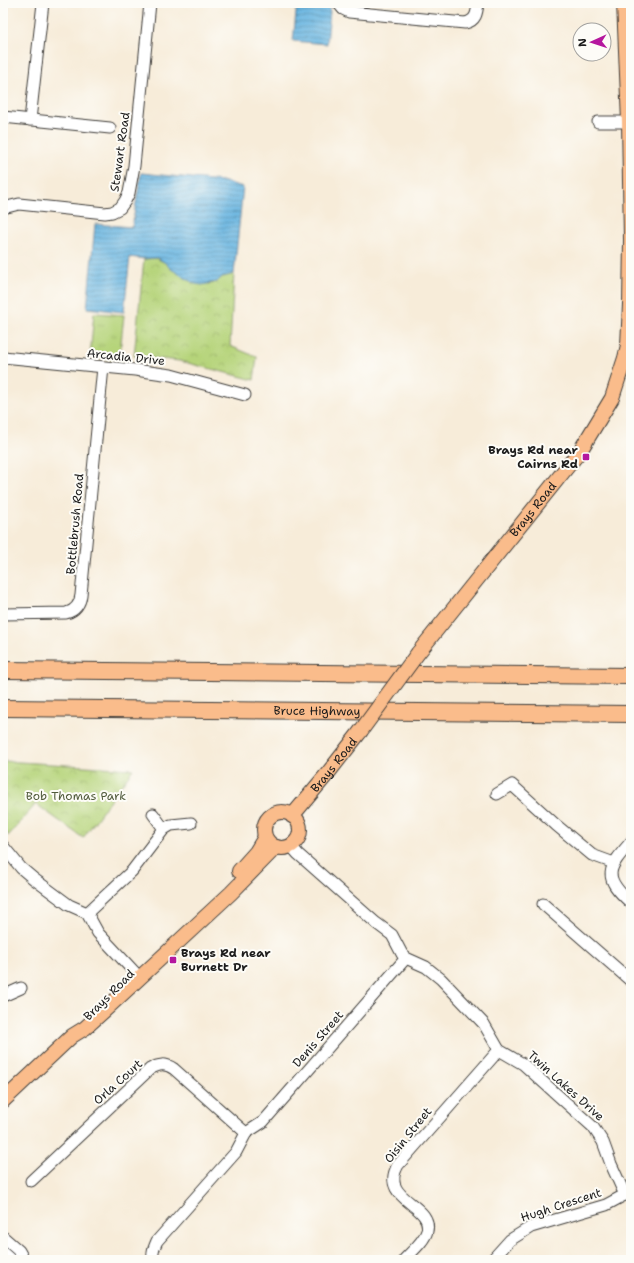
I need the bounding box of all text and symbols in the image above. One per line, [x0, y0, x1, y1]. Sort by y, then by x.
north arrow [572, 22, 612, 62]
text: N [575, 37, 590, 47]
street label: Stewart Road [106, 111, 134, 193]
street label: Arcadia Drive [86, 345, 166, 369]
place label: Brays Rd near Cairns Rd [488, 442, 579, 472]
marker: Brays Rd near Cairns Rd [581, 452, 591, 462]
street label: Bottlebrush Road [63, 473, 87, 575]
street label: Brays Road [506, 478, 560, 540]
street label: Bruce Highway [273, 703, 361, 719]
street label: Brays Road [307, 734, 361, 796]
park label: Bob Thomas Park [26, 788, 126, 804]
place label: Brays Rd near Burnett Dr [181, 945, 271, 975]
marker: Brays Rd near Burnett Dr [168, 955, 178, 965]
street label: Brays Road [80, 966, 138, 1024]
street label: Denis Street [289, 1007, 347, 1071]
street label: Twin Lakes Drive [524, 1047, 608, 1125]
street label: Orla Court [90, 1056, 146, 1108]
street label: Oisin Street [381, 1104, 435, 1166]
street label: Hugh Crescent [519, 1184, 603, 1226]

